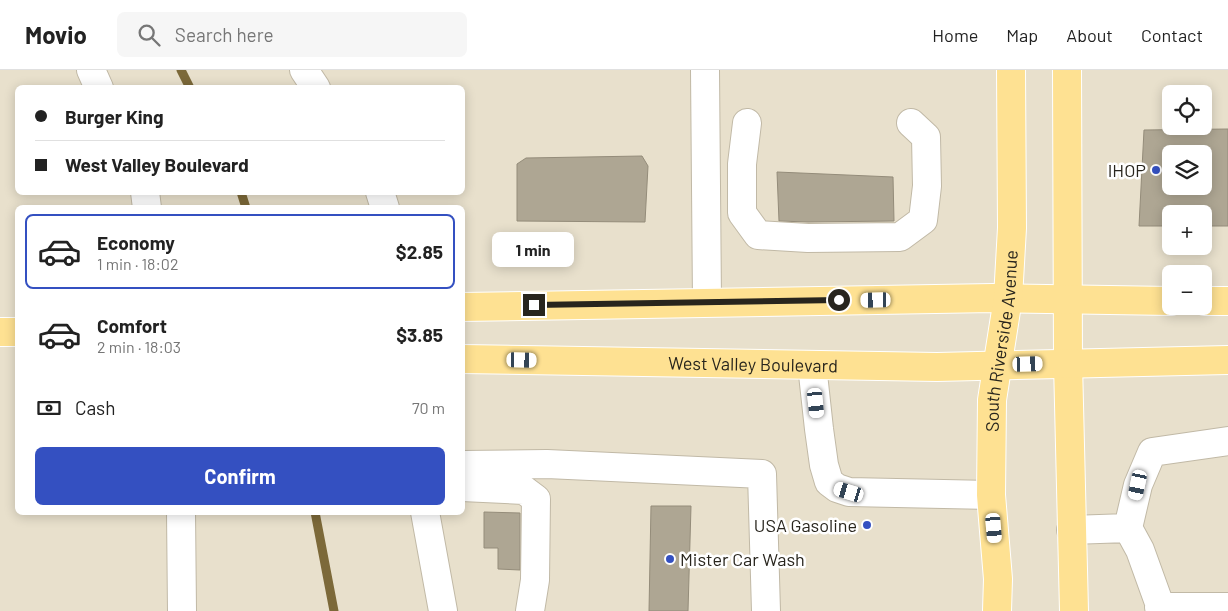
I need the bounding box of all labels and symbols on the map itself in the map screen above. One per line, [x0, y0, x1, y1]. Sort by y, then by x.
place label: IHOP [1108, 159, 1146, 181]
marker: IHOP [1150, 164, 1162, 176]
callout: 1 min [493, 232, 575, 268]
street label: South Riverside Avenue [981, 249, 1022, 432]
route start [828, 289, 850, 311]
car [860, 292, 891, 308]
route end [523, 294, 545, 316]
street label: West Valley Boulevard [668, 351, 838, 376]
car [506, 352, 537, 368]
car [1012, 356, 1043, 372]
car [806, 387, 825, 419]
car [1127, 469, 1148, 501]
car [832, 480, 865, 504]
car [985, 512, 1002, 544]
place label: USA Gasoline [754, 514, 857, 536]
marker: USA Gasoline [861, 519, 873, 531]
place label: Mister Car Wash [680, 548, 805, 570]
marker: Mister Car Wash [664, 553, 676, 565]

